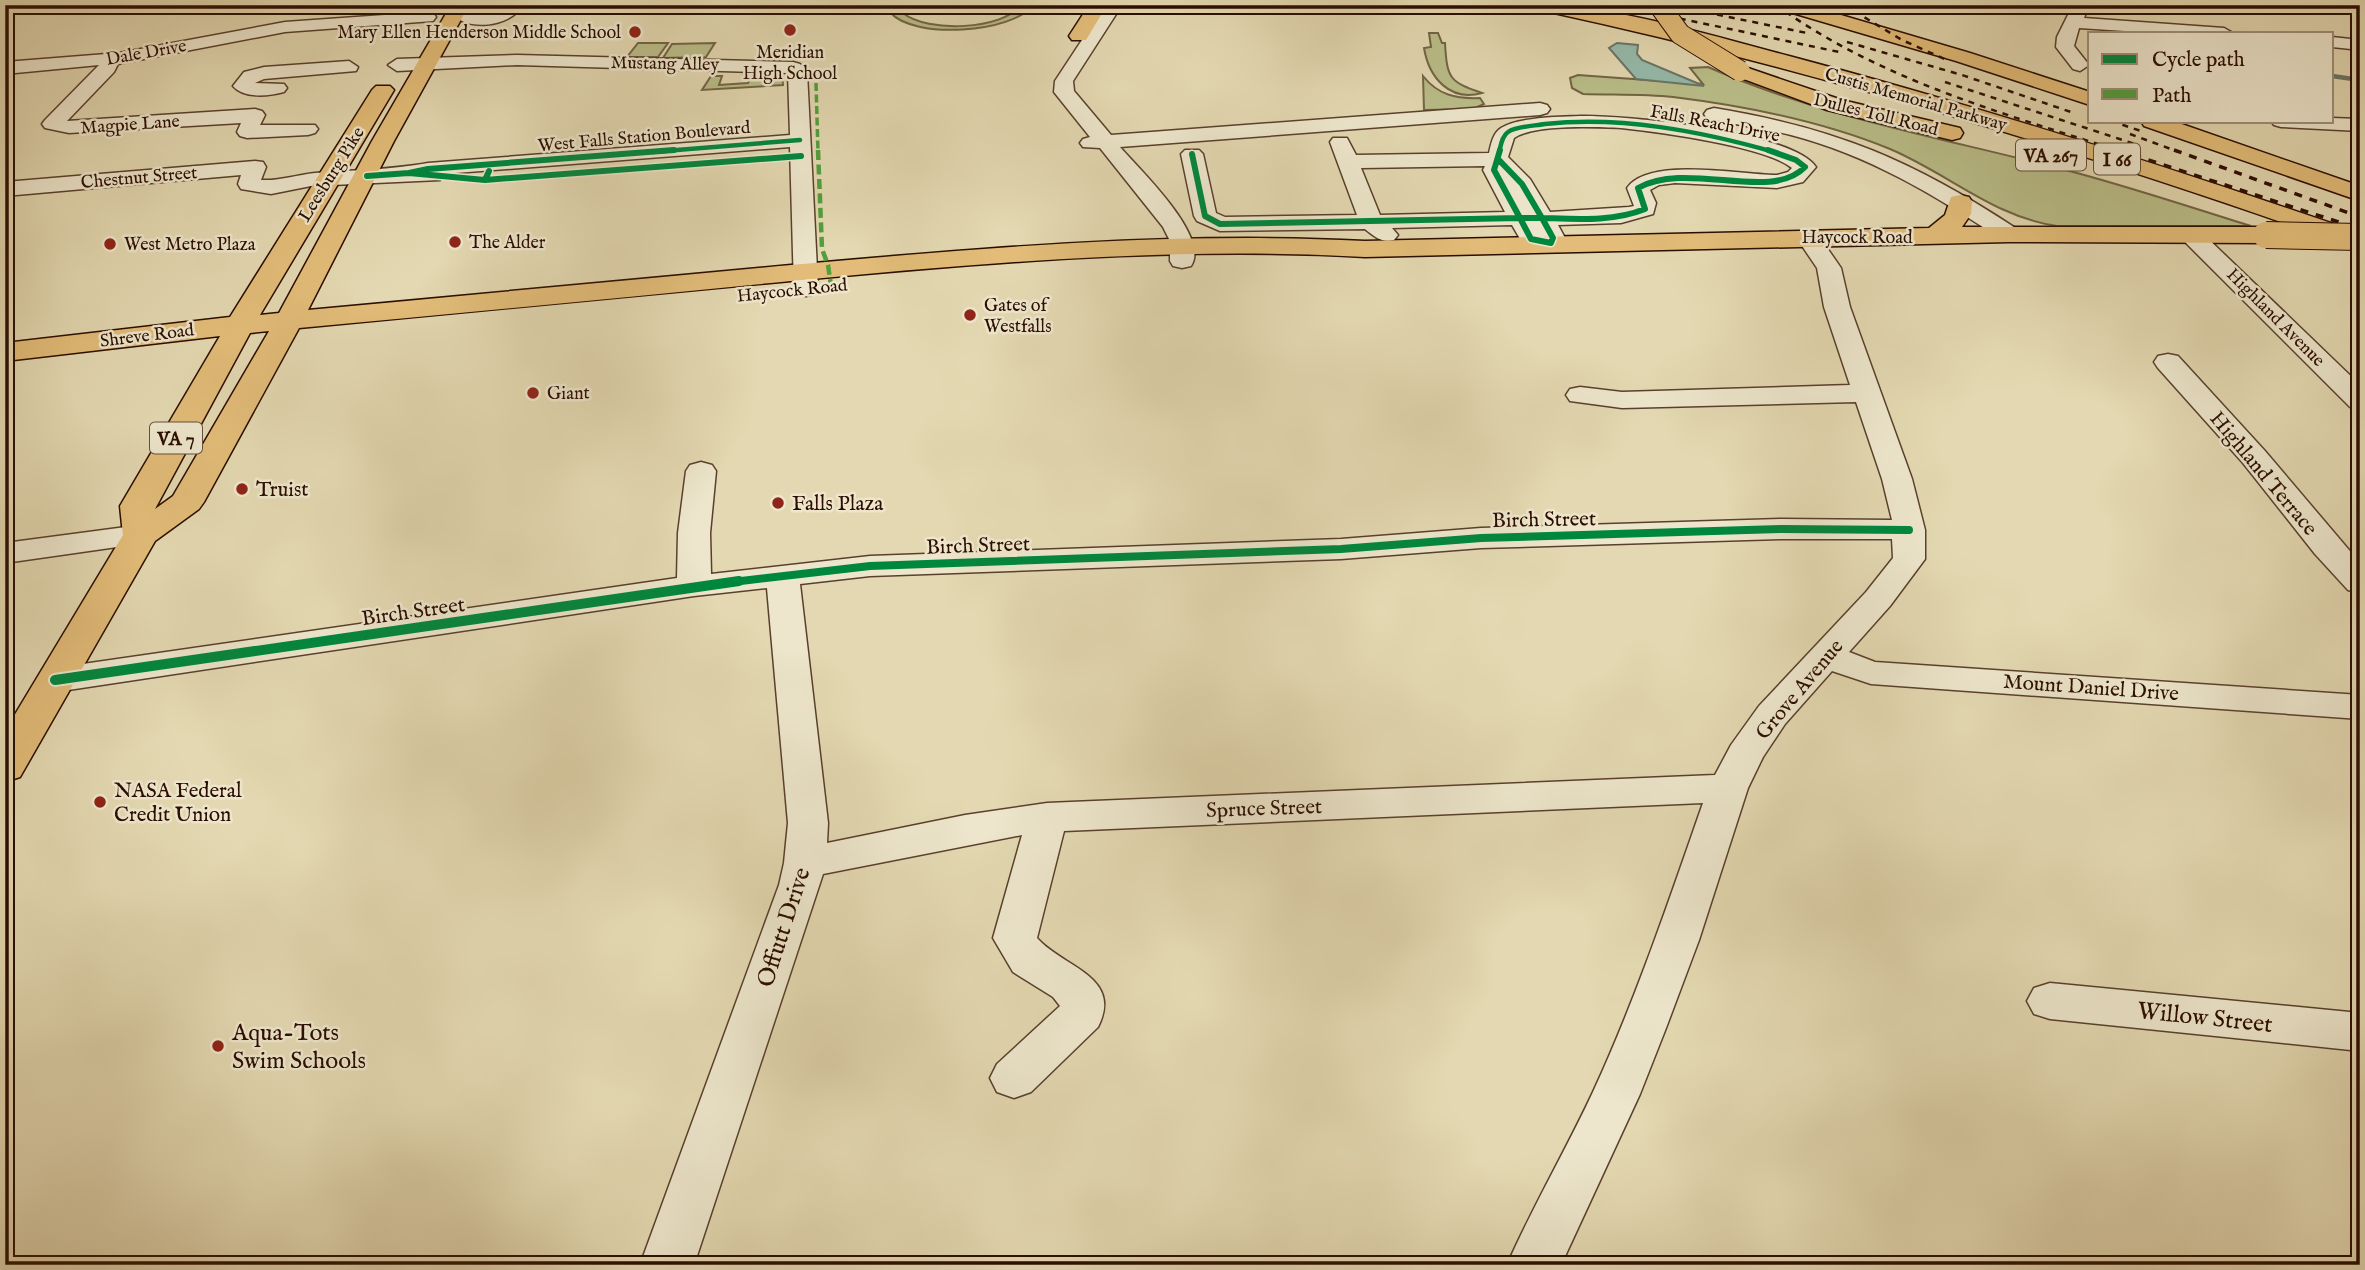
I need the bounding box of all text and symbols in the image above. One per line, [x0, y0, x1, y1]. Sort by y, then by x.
place label: Mary Ellen Henderson Middle School [337, 22, 621, 45]
marker: Meridian High School [782, 22, 798, 38]
marker: Mary Ellen Henderson Middle School [627, 24, 643, 40]
legend [2088, 32, 2334, 122]
street label: Dale Drive [104, 35, 188, 72]
place label: Meridian High School [743, 42, 837, 86]
text: Cycle path [2152, 47, 2245, 74]
street label: Mustang Alley [610, 52, 720, 77]
street label: Custis Memorial Parkway [1822, 63, 2010, 138]
text: Path [2152, 83, 2191, 110]
street label: Dulles Toll Road [1811, 89, 1941, 142]
street label: Falls Reach Drive [1648, 101, 1782, 148]
street label: Magpie Lane [80, 111, 181, 140]
street label: West Falls Station Boulevard [537, 117, 752, 158]
street label: Leesburg Pike [294, 123, 371, 227]
road number: VA 267 [2016, 140, 2086, 170]
road number: I 66 [2094, 144, 2140, 174]
street label: Chestnut Street [80, 162, 198, 195]
street label: Haycock Road [1801, 227, 1913, 250]
place label: The Alder [469, 232, 546, 255]
place label: West Metro Plaza [124, 234, 256, 257]
marker: The Alder [447, 234, 463, 250]
marker: West Metro Plaza [102, 236, 118, 252]
street label: Highland Avenue [2221, 264, 2329, 372]
street label: Haycock Road [736, 274, 849, 309]
place label: Gates of Westfalls [984, 295, 1052, 339]
marker: Gates of Westfalls [962, 307, 978, 323]
street label: Shreve Road [99, 319, 196, 354]
place label: Giant [547, 383, 590, 406]
marker: Giant [525, 385, 541, 401]
street label: Highland Terrace [2203, 406, 2323, 542]
road number: VA 7 [150, 422, 202, 453]
place label: Truist [256, 477, 309, 504]
marker: Truist [234, 481, 250, 497]
place label: Falls Plaza [792, 491, 884, 518]
marker: Falls Plaza [770, 495, 786, 511]
street label: Birch Street [1492, 506, 1596, 535]
street label: Birch Street [926, 531, 1031, 562]
street label: Birch Street [360, 592, 467, 633]
street label: Grove Avenue [1750, 634, 1850, 746]
street label: Mount Daniel Drive [2002, 669, 2180, 708]
place label: NASA Federal Credit Union [114, 778, 242, 829]
marker: NASA Federal Credit Union [92, 794, 108, 810]
street label: Spruce Street [1206, 794, 1323, 825]
street label: Offutt Drive [750, 864, 818, 991]
street label: Willow Street [2136, 996, 2274, 1041]
place label: Aqua-Tots Swim Schools [231, 1018, 366, 1077]
marker: Aqua-Tots Swim Schools [210, 1038, 226, 1054]

